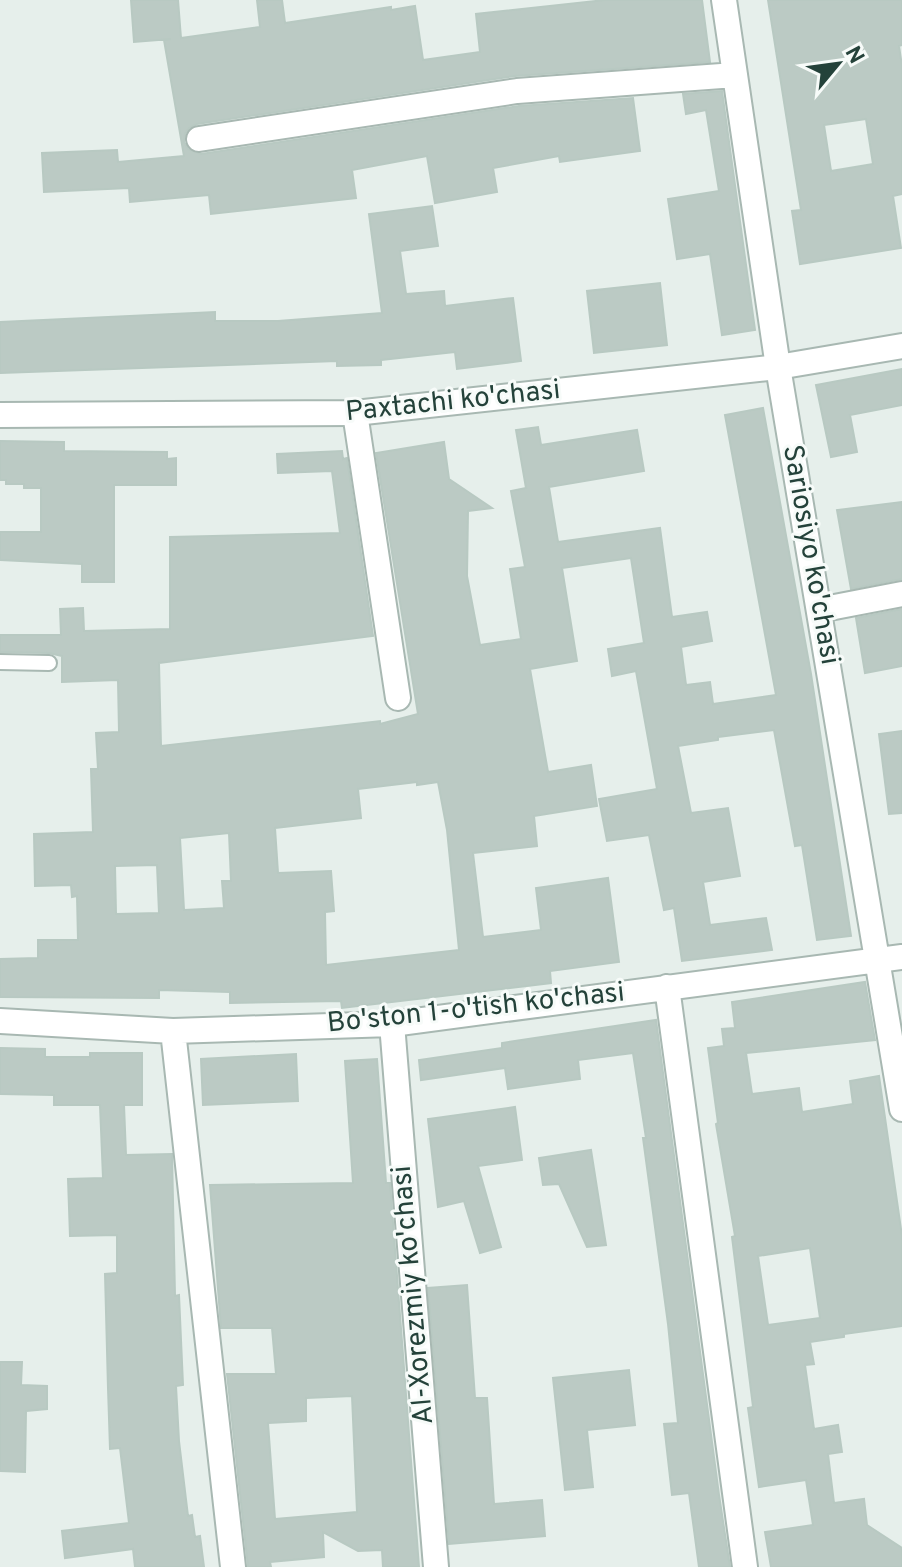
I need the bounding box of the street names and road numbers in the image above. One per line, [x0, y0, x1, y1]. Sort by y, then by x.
street label: Paxtachi ko'chasi [344, 373, 562, 431]
street label: Sariosiyo ko'chasi [773, 442, 847, 668]
street label: Bo'ston 1-o'tish ko'chasi [325, 975, 627, 1043]
street label: Al-Xorezmiy ko'chasi [385, 1164, 443, 1426]

